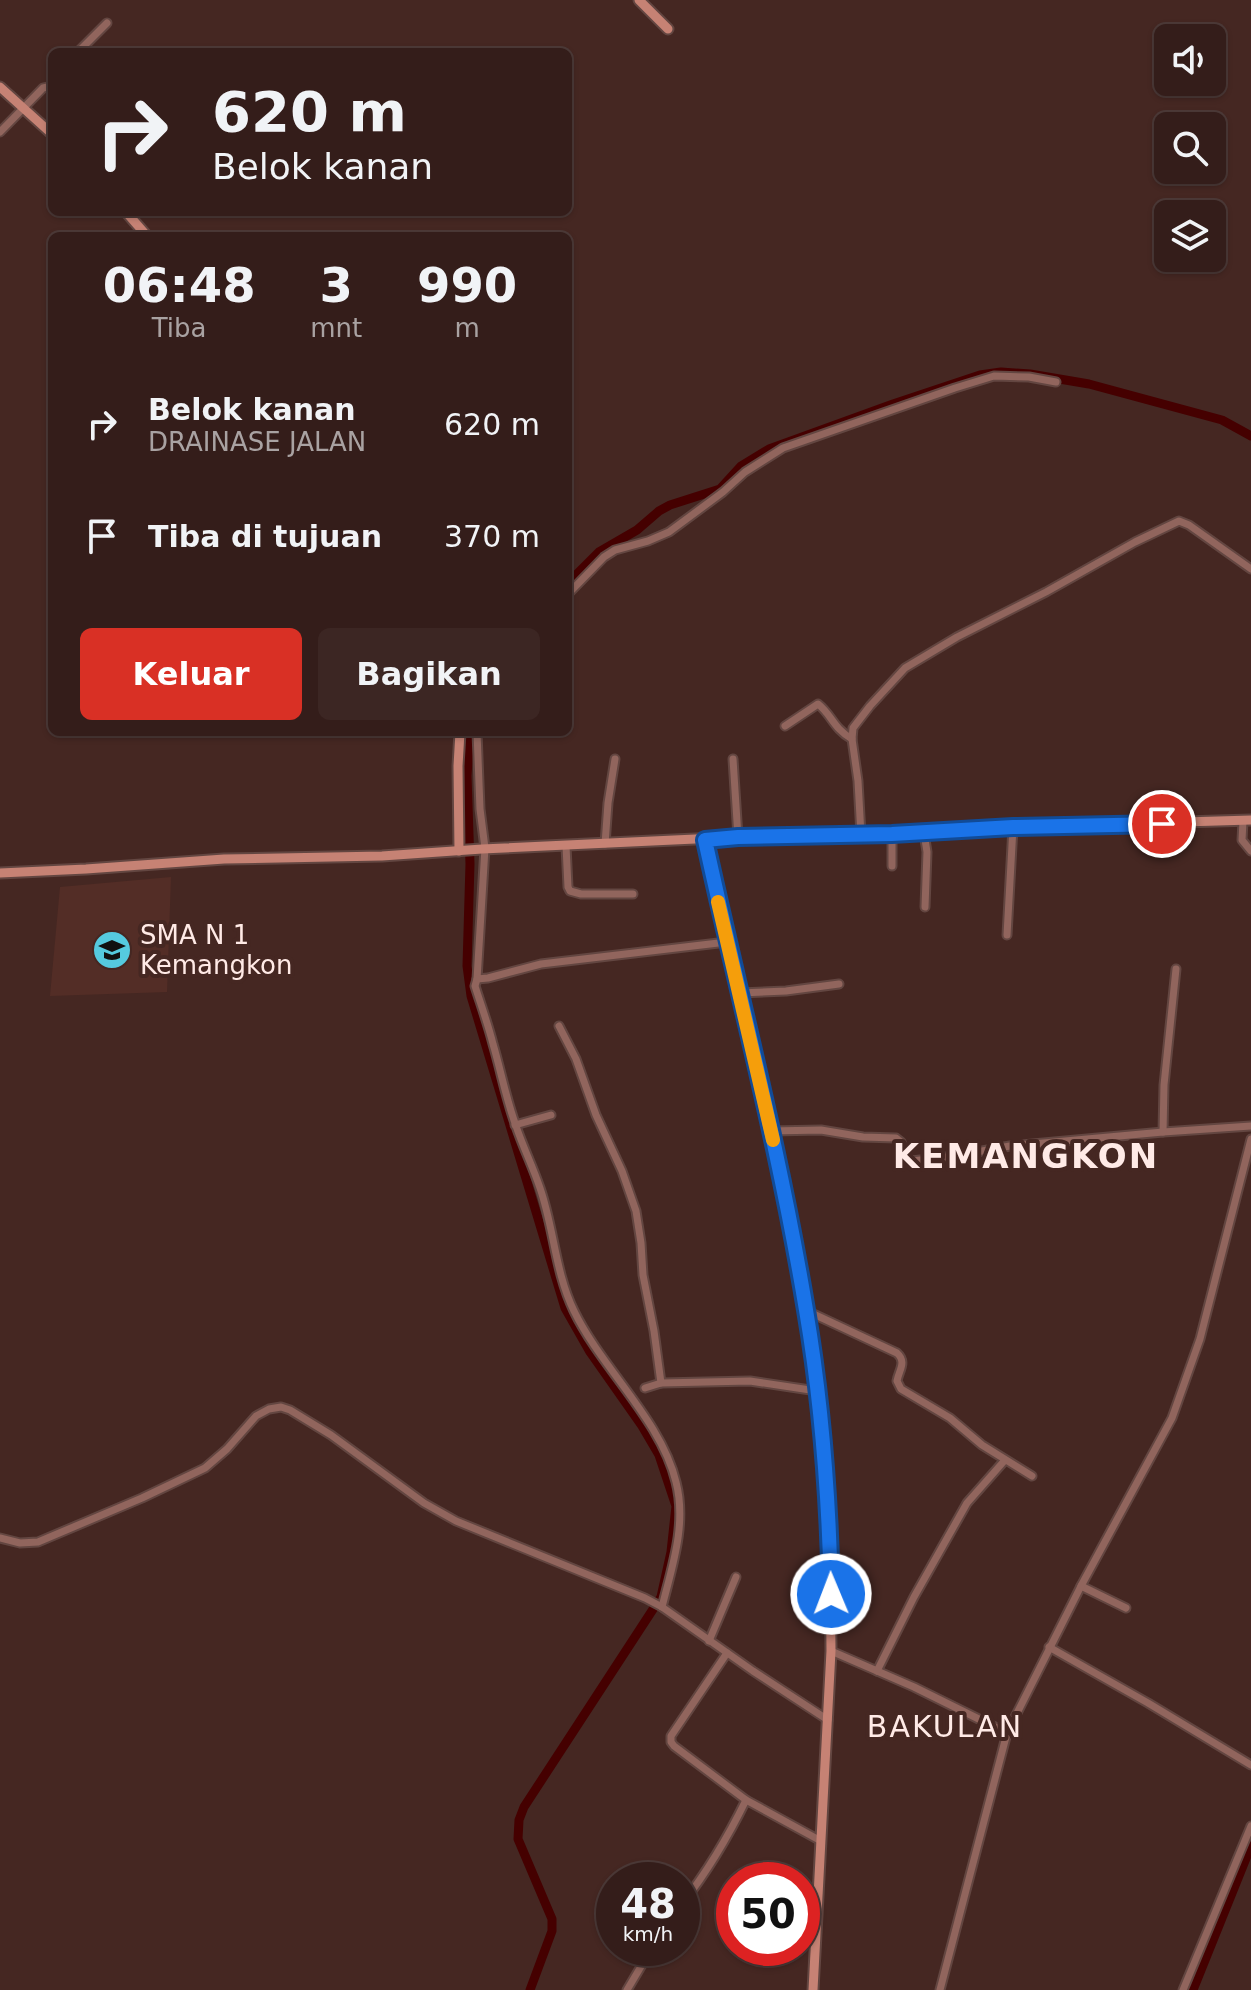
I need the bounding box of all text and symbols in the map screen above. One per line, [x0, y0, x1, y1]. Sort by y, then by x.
map controls [1154, 24, 1226, 272]
button: sound [1154, 24, 1226, 96]
text: 620 m [212, 79, 407, 144]
icon: right [80, 80, 184, 184]
button: search [1154, 112, 1226, 184]
text: Belok kanan [212, 146, 433, 187]
button: layers [1154, 200, 1226, 272]
text: 06:48 [103, 257, 256, 313]
text: 3 [320, 257, 353, 313]
text: 990 [417, 257, 517, 313]
text: Tiba [152, 313, 207, 343]
text: mnt [310, 313, 362, 343]
text: m [454, 313, 480, 343]
text: Belok kanan [148, 392, 356, 427]
icon: right [80, 402, 124, 446]
text: 620 m [444, 407, 540, 442]
text: DRAINASE JALAN [148, 427, 366, 457]
icon: arrive [80, 514, 124, 558]
text: Tiba di tujuan [148, 519, 382, 554]
text: 370 m [444, 519, 540, 554]
button: Keluar [80, 628, 302, 720]
button: Bagikan [318, 628, 540, 720]
pin [1128, 790, 1196, 858]
icon: arrive [1140, 802, 1184, 846]
place label: SMA N 1 Kemangkon [140, 920, 293, 980]
school or university icon: SMA N 1 Kemangkon [91, 929, 133, 971]
district label: KEMANGKON [893, 1136, 1159, 1176]
position arrow [789, 1552, 873, 1636]
district label: BAKULAN [867, 1709, 1023, 1744]
speed limit sign: 50 [716, 1862, 820, 1966]
text: 48 [620, 1881, 676, 1927]
text: km/h [623, 1922, 673, 1946]

